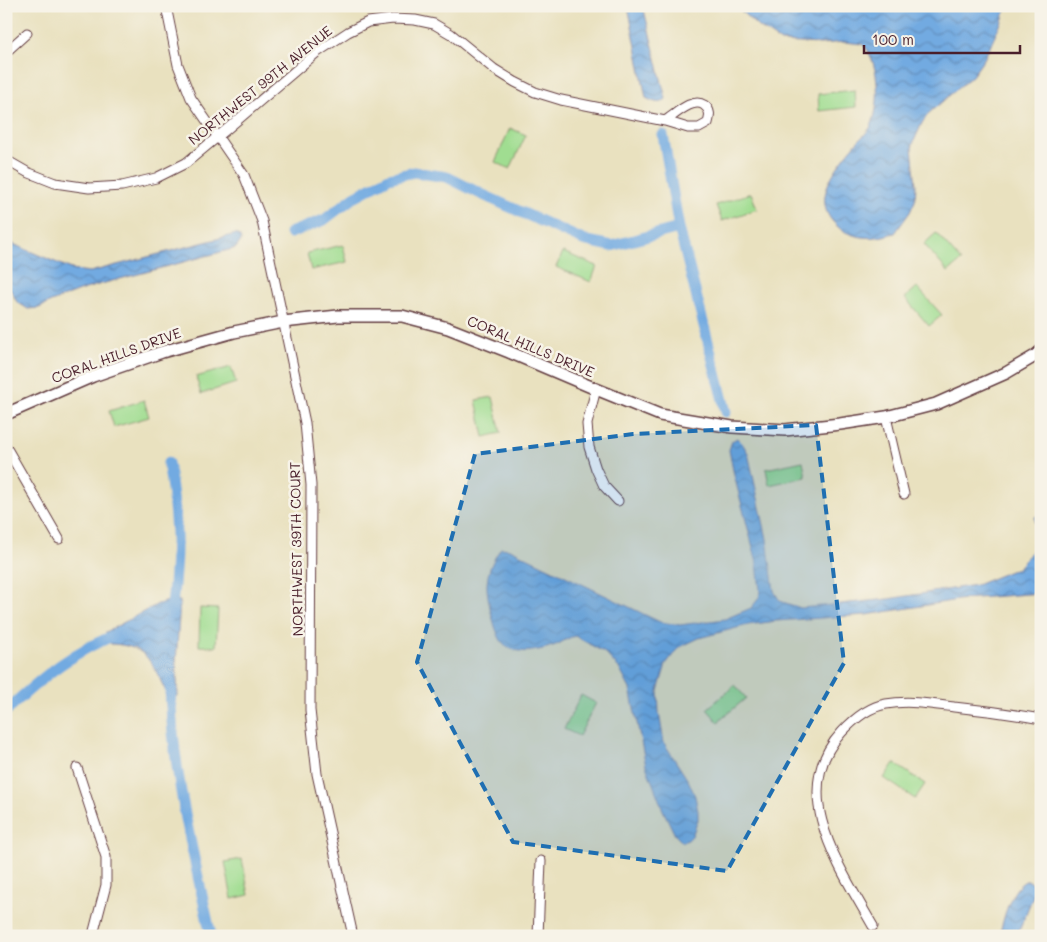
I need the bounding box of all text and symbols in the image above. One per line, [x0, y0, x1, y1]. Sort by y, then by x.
street label: NORTHWEST 99TH AVENUE [184, 21, 336, 149]
scale bar [864, 22, 1021, 54]
text: 100 m [872, 29, 914, 49]
street label: CORAL HILLS DRIVE [464, 311, 598, 381]
street label: CORAL HILLS DRIVE [49, 323, 183, 387]
street label: NORTHWEST 39TH COURT [285, 461, 307, 636]

